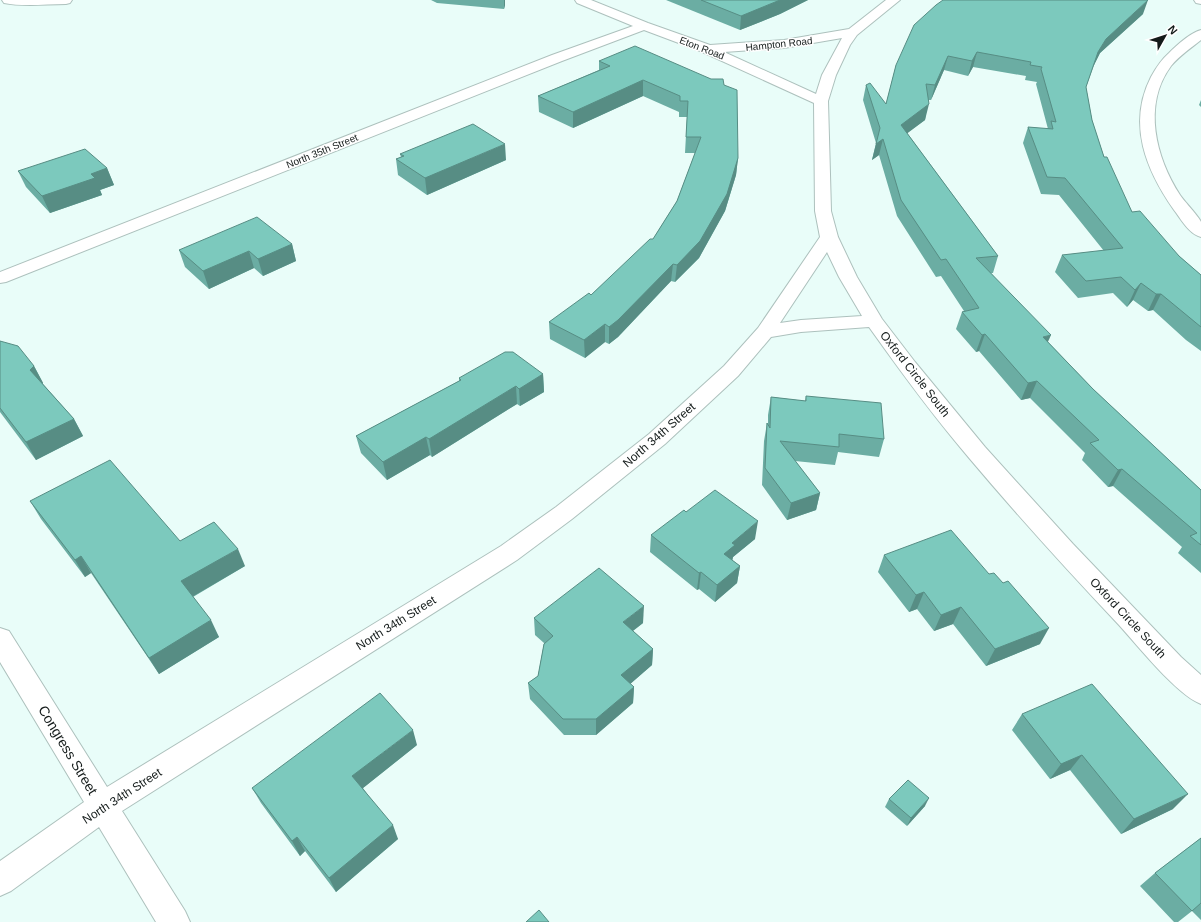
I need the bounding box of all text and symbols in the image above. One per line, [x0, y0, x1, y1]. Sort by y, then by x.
north arrow [1145, 16, 1185, 56]
text: N [1166, 23, 1180, 37]
street label: Eton Road [678, 34, 726, 62]
street label: Hampton Road [745, 35, 813, 53]
street label: North 35th Street [285, 132, 360, 170]
street label: Oxford Circle South [877, 328, 953, 420]
street label: North 34th Street [620, 399, 699, 470]
street label: Oxford Circle South [1087, 575, 1169, 661]
street label: North 34th Street [354, 593, 439, 653]
street label: Congress Street [35, 703, 101, 798]
street label: North 34th Street [80, 765, 165, 827]

